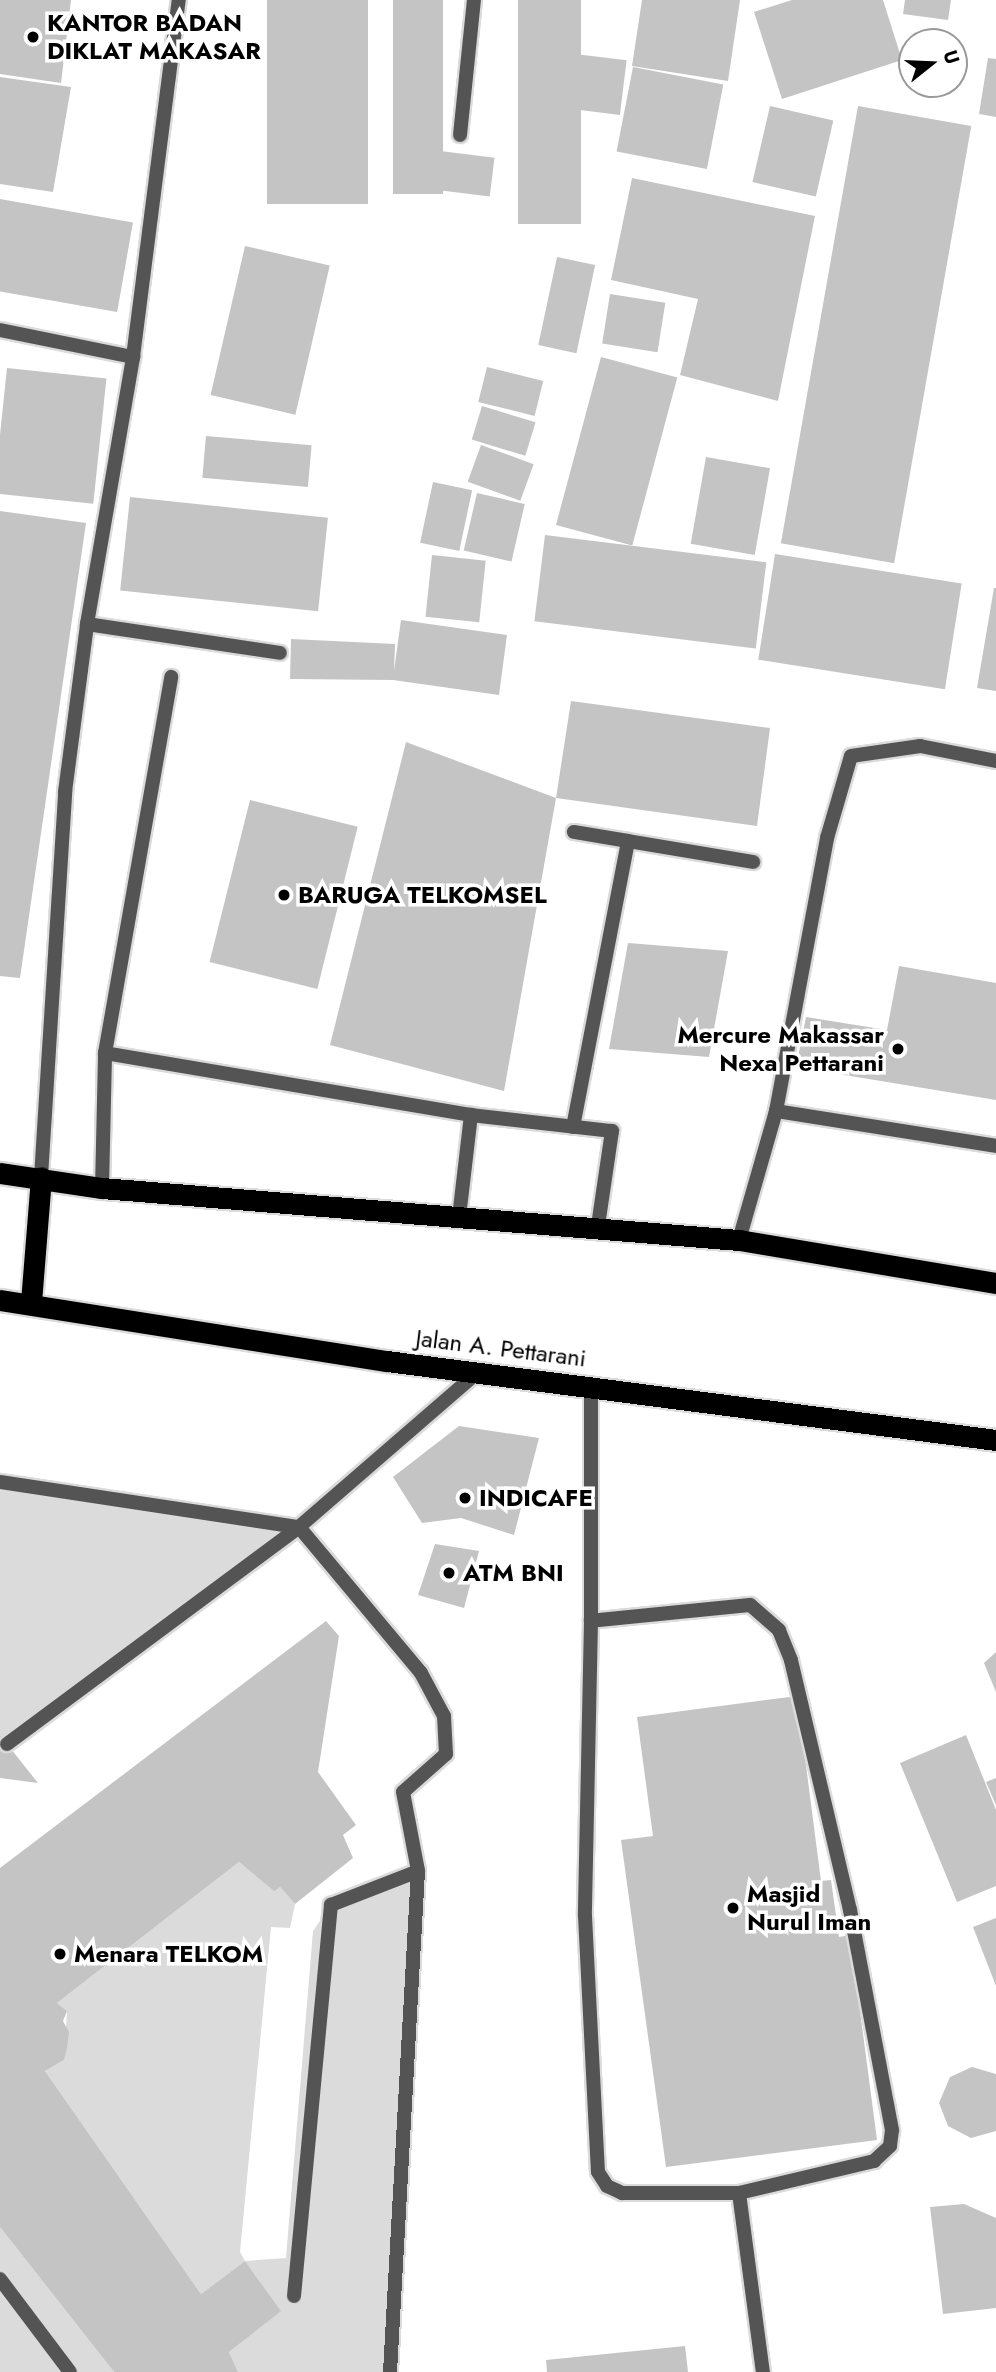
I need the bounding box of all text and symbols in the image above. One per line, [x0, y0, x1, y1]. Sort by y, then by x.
place label: KANTOR BADAN DIKLAT MAKASAR [47, 9, 261, 65]
north arrow [898, 28, 968, 98]
marker: KANTOR BADAN DIKLAT MAKASAR [25, 29, 41, 45]
text: U [937, 46, 966, 67]
place label: BARUGA TELKOMSEL [298, 881, 547, 909]
marker: BARUGA TELKOMSEL [276, 887, 292, 903]
place label: Mercure Makassar Nexa Pettarani [677, 1021, 884, 1077]
marker: Mercure Makassar Nexa Pettarani [890, 1041, 906, 1057]
street label: Jalan A. Pettarani [414, 1323, 588, 1373]
place label: INDICAFE [479, 1484, 593, 1512]
marker: INDICAFE [457, 1490, 473, 1506]
place label: ATM BNI [463, 1559, 564, 1587]
marker: ATM BNI [441, 1565, 457, 1581]
place label: Masjid Nurul Iman [747, 1880, 871, 1936]
marker: Masjid Nurul Iman [725, 1900, 741, 1916]
place label: Menara TELKOM [74, 1940, 263, 1968]
marker: Menara TELKOM [52, 1946, 68, 1962]

